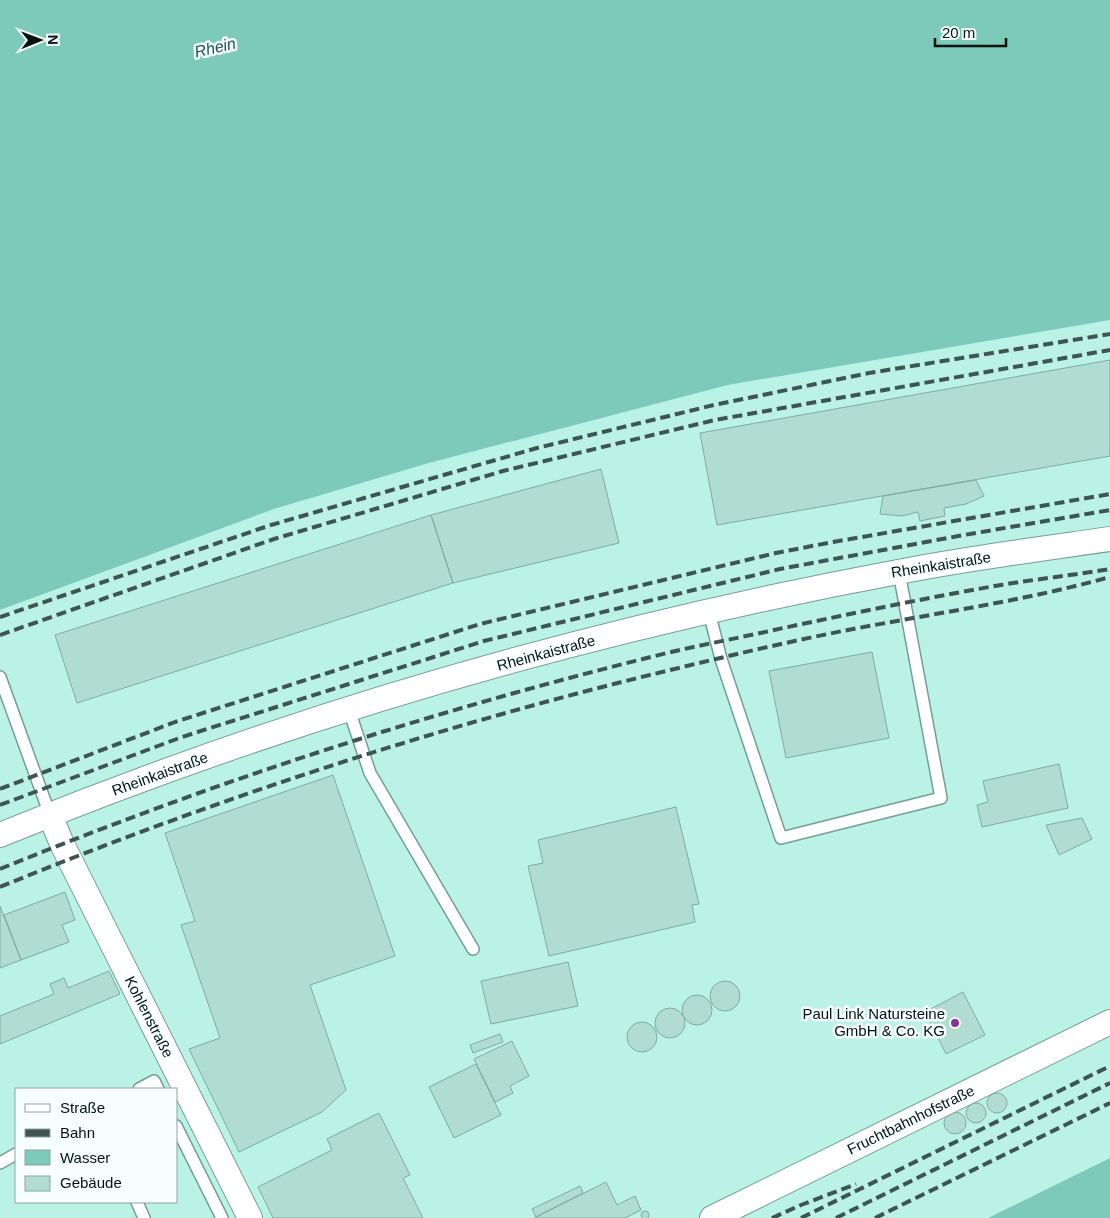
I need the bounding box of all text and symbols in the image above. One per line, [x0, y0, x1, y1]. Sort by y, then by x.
north arrow [15, 15, 65, 65]
scale bar [935, 15, 1006, 47]
text: 20 m [942, 24, 975, 41]
water label: Rhein [193, 34, 237, 60]
text: N [45, 35, 61, 45]
street label: Rheinkaistraße [890, 548, 992, 581]
street label: Rheinkaistraße [495, 631, 597, 674]
street label: Rheinkaistraße [110, 748, 210, 799]
street label: Kohlenstraße [122, 973, 177, 1060]
place label: Paul Link Natursteine GmbH & Co. KG [802, 1005, 945, 1039]
marker: Paul Link Natursteine GmbH & Co. KG [949, 1017, 961, 1029]
street label: Fruchtbahnhofstraße [844, 1081, 977, 1158]
legend [15, 1088, 178, 1203]
text: Straße [60, 1099, 105, 1116]
text: Bahn [60, 1124, 95, 1141]
text: Wasser [60, 1149, 110, 1166]
text: Gebäude [60, 1174, 122, 1191]

